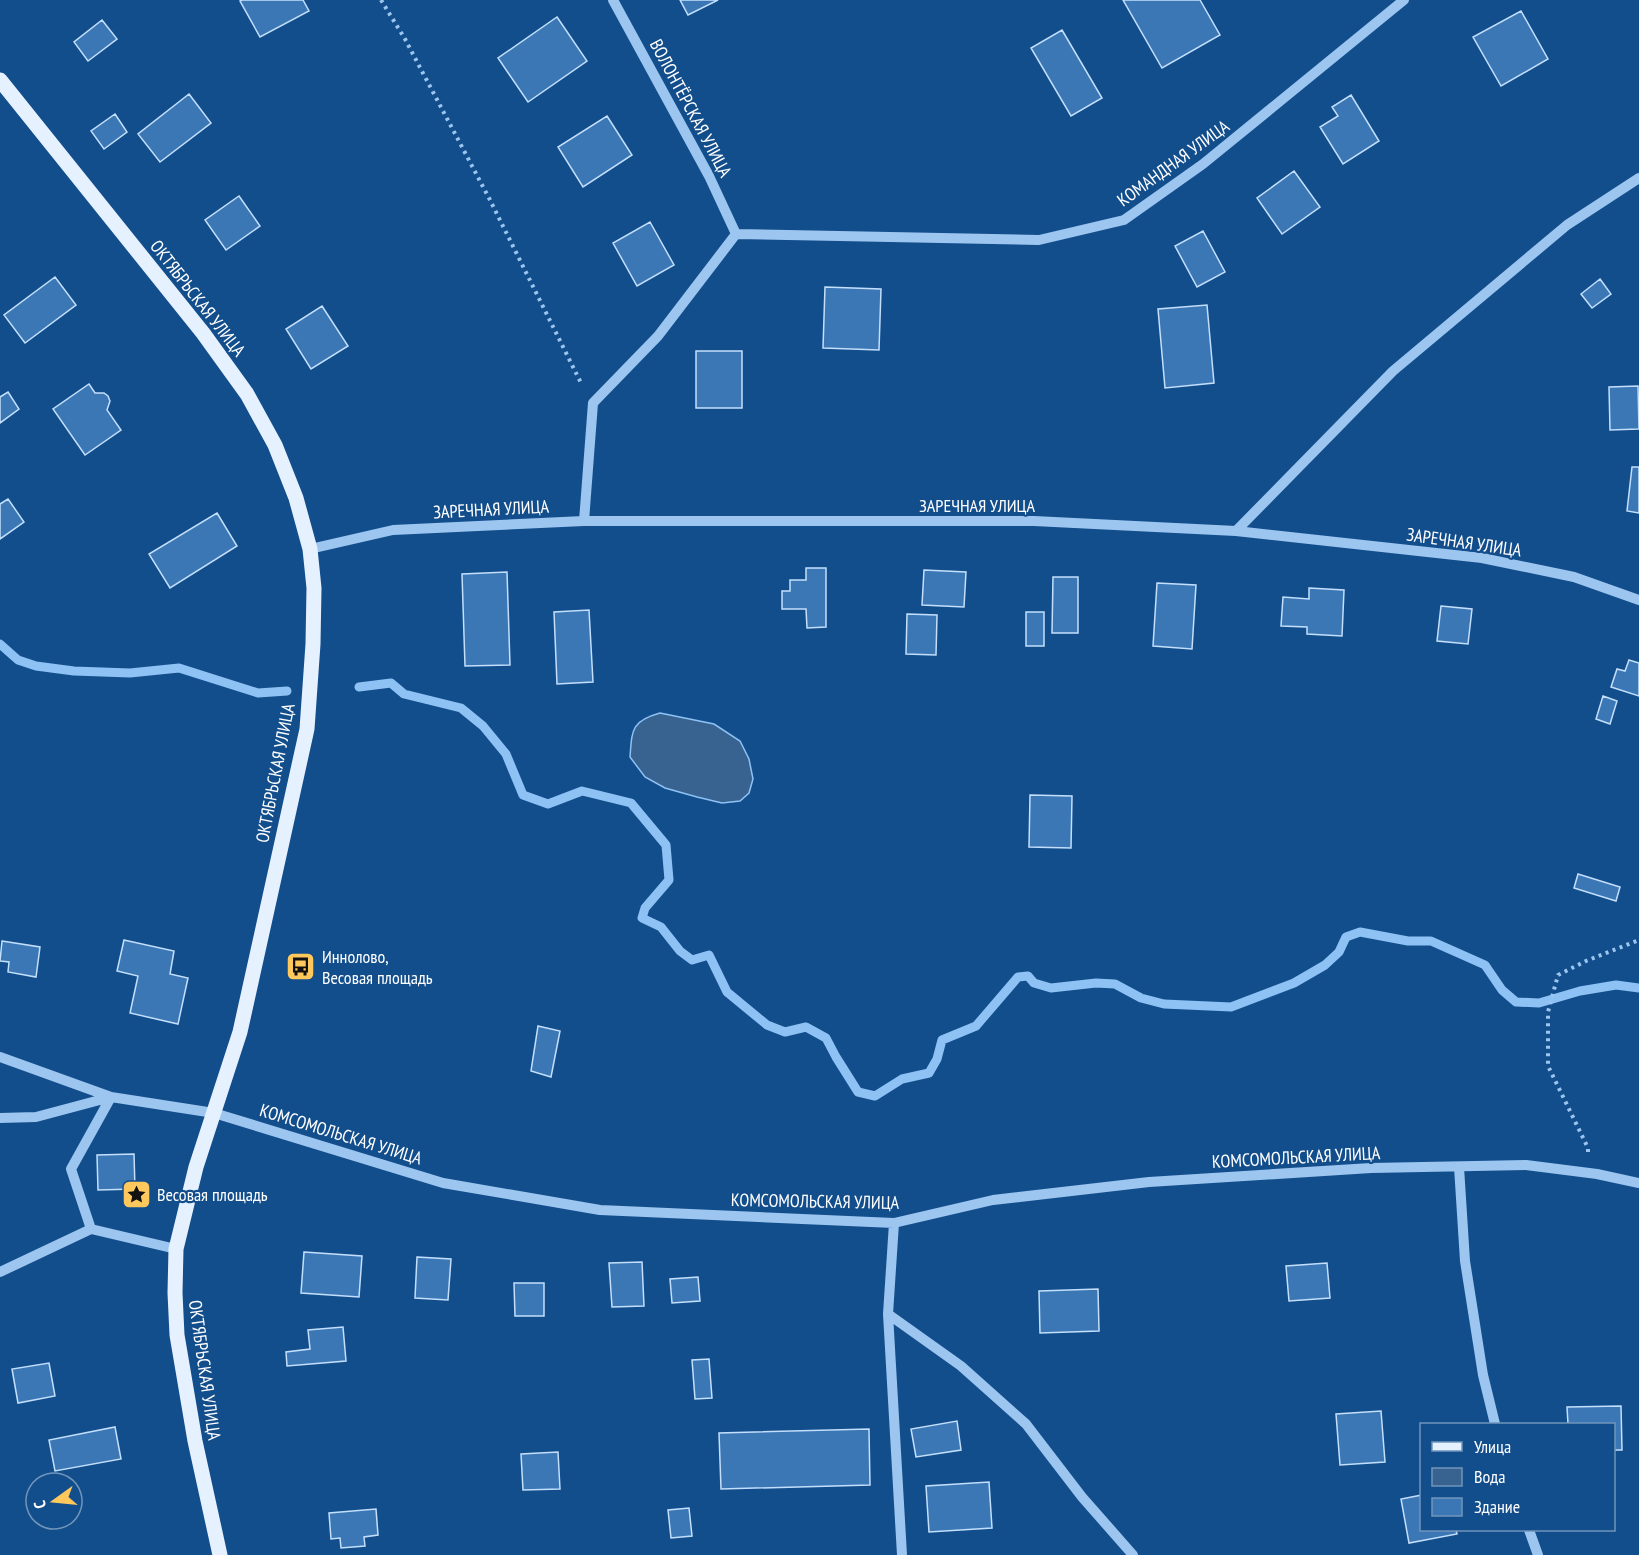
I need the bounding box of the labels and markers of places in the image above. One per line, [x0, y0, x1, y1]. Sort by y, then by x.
place label: Иннолово, Весовая площадь [322, 945, 433, 989]
bus stop icon: Иннолово, Весовая площадь [285, 950, 317, 982]
place icon: Весовая площадь [120, 1178, 152, 1210]
place label: Весовая площадь [157, 1183, 268, 1206]

